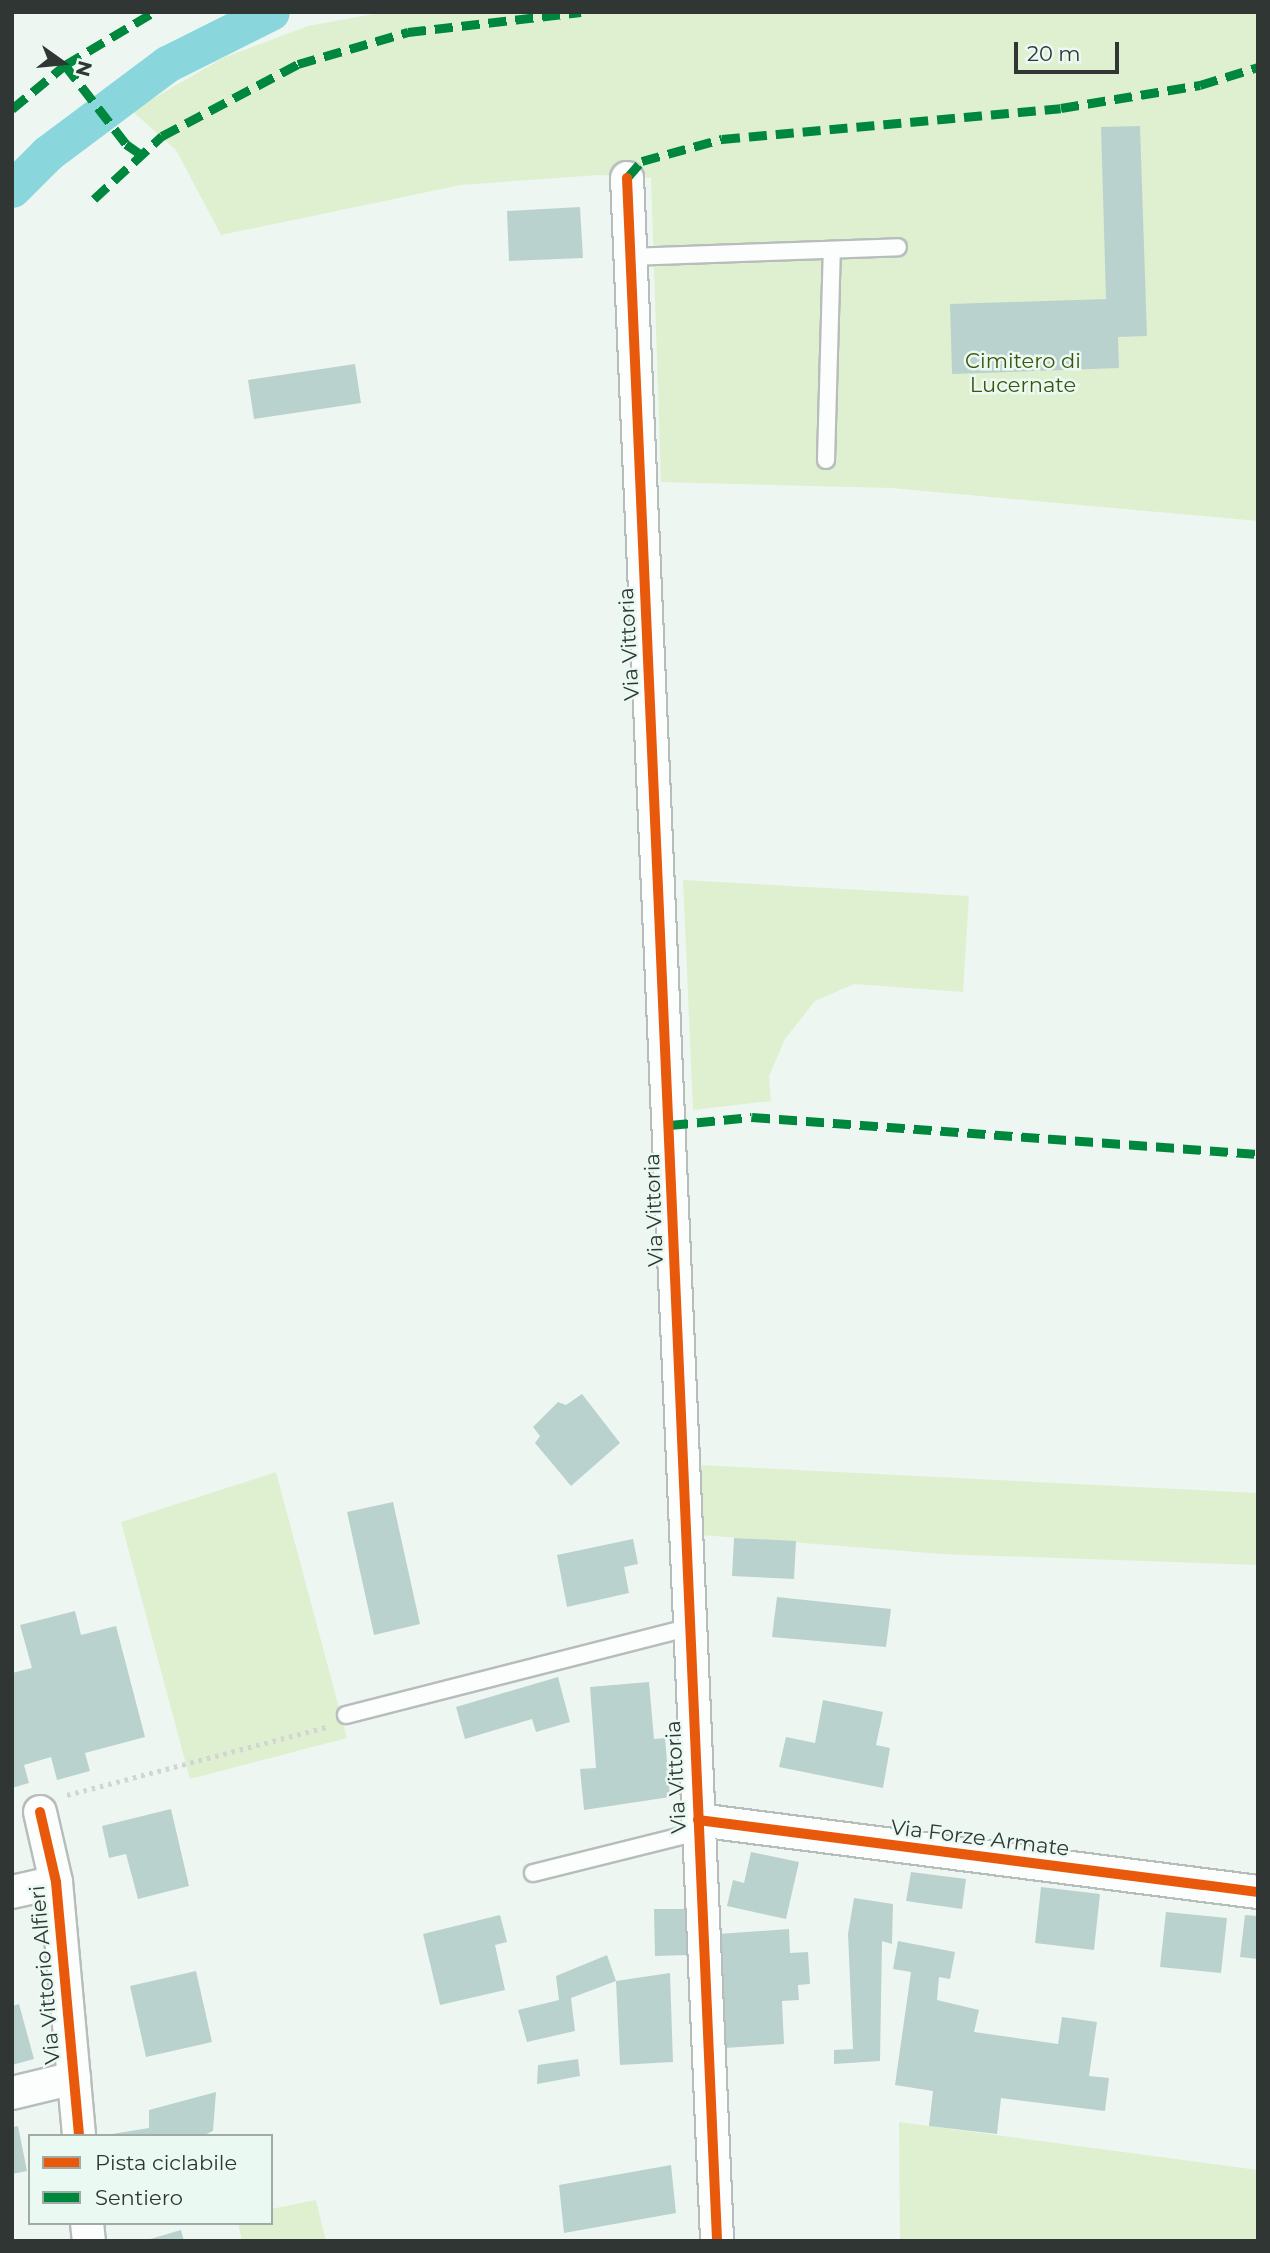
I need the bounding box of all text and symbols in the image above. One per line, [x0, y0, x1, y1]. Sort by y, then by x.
north arrow [28, 28, 98, 98]
scale bar [1018, 28, 1123, 72]
text: 20 m [1027, 41, 1081, 66]
text: N [71, 58, 97, 79]
park label: Cimitero di Lucernate [965, 348, 1081, 398]
street label: Via Vittoria [613, 587, 645, 701]
street label: Via Vittoria [639, 1153, 669, 1267]
street label: Via Vittoria [660, 1720, 692, 1834]
street label: Via Forze Armate [889, 1815, 1071, 1861]
street label: Via Vittorio Alfieri [25, 1884, 65, 2066]
legend [28, 2134, 273, 2225]
text: Pista ciclabile [95, 2150, 237, 2175]
text: Sentiero [95, 2185, 183, 2210]

